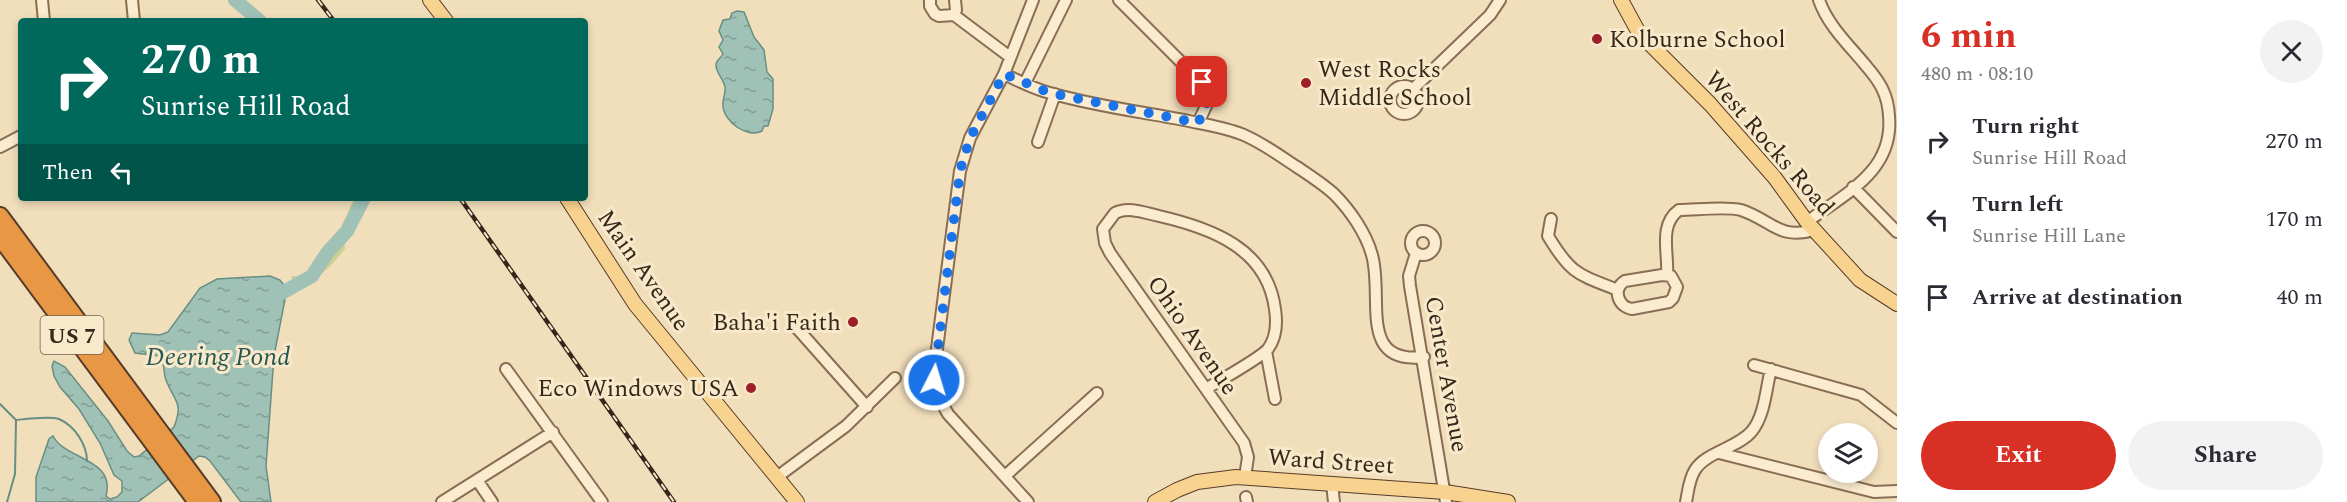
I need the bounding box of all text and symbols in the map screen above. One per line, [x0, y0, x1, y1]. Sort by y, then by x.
text: 6 min [1921, 9, 2017, 64]
button: close [2260, 20, 2323, 83]
place label: Kolburne School [1609, 22, 1786, 58]
text: 270 m [141, 29, 260, 92]
marker: Kolburne School [1590, 32, 1604, 46]
icon: right [42, 42, 120, 120]
place label: West Rocks Middle School [1318, 52, 1472, 116]
pin [1176, 56, 1227, 107]
text: 480 m · 08:10 [1921, 59, 2033, 89]
street label: West Rocks Road [1696, 63, 1843, 225]
icon: arrive [1185, 65, 1218, 98]
marker: West Rocks Middle School [1299, 76, 1313, 90]
text: Sunrise Hill Road [141, 86, 351, 128]
text: Turn right [1972, 110, 2079, 143]
icon: right [1921, 125, 1954, 158]
text: 270 m [2266, 125, 2323, 158]
text: Sunrise Hill Road [1972, 143, 2127, 173]
text: Then [42, 156, 93, 189]
icon: left [105, 156, 138, 189]
text: Turn left [1972, 188, 2064, 221]
street label: Main Avenue [588, 202, 698, 339]
icon: left [1921, 203, 1954, 236]
text: 170 m [2266, 203, 2323, 236]
text: Sunrise Hill Lane [1972, 221, 2126, 251]
street label: Ohio Avenue [1138, 268, 1247, 403]
icon: arrive [1921, 281, 1954, 314]
text: Arrive at destination [1972, 281, 2183, 314]
text: 40 m [2277, 281, 2323, 314]
street label: Center Avenue [1415, 293, 1477, 455]
place label: Baha'i Faith [713, 305, 841, 341]
marker: Baha'i Faith [846, 315, 860, 329]
road number: US 7 [40, 316, 104, 354]
water label: Deering Pond [146, 337, 290, 377]
position arrow [902, 348, 966, 412]
place label: Eco Windows USA [537, 371, 739, 407]
marker: Eco Windows USA [744, 381, 758, 395]
button: Exit [1921, 421, 2116, 490]
button: Share [2128, 421, 2323, 490]
map controls [1818, 423, 1878, 483]
button: layers [1818, 423, 1878, 483]
street label: Ward Street [1266, 440, 1395, 484]

